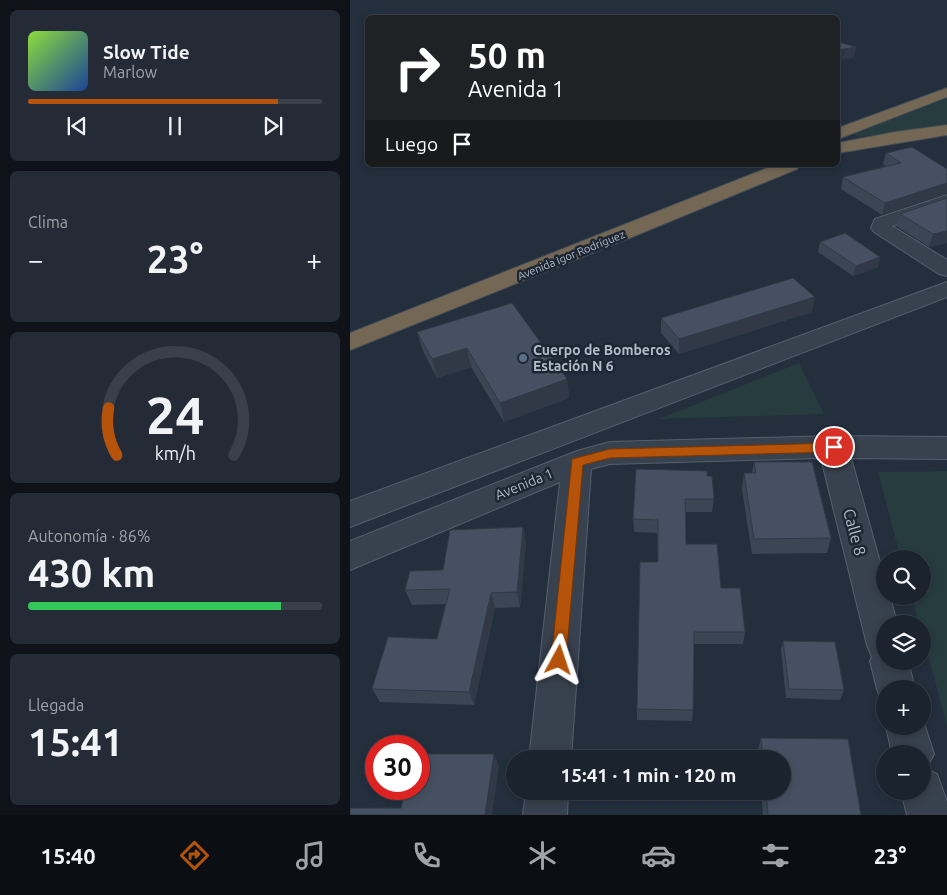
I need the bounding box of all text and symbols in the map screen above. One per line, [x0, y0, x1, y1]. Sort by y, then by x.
icon: right [385, 35, 450, 100]
text: 50 m [468, 35, 546, 75]
text: Slow Tide [103, 41, 190, 63]
text: Marlow [103, 63, 157, 81]
text: Avenida 1 [468, 76, 564, 101]
icon: previous [63, 112, 91, 140]
icon: pause [161, 112, 189, 140]
icon: next [259, 112, 287, 140]
icon: arrive [448, 130, 476, 158]
text: Luego [385, 133, 438, 155]
text: Clima [28, 213, 68, 231]
street label: Avenida Igor Rodríguez [516, 228, 626, 282]
text: 23° [147, 238, 203, 280]
text: − [28, 244, 44, 275]
text: + [306, 244, 322, 275]
place label: Cuerpo de Bomberos Estación N 6 [533, 342, 671, 374]
marker: Cuerpo de Bomberos Estación N 6 [517, 352, 529, 364]
text: 24 [146, 386, 204, 444]
pin [813, 426, 855, 468]
icon: arrive [820, 433, 848, 461]
text: km/h [154, 443, 196, 463]
street label: Avenida 1 [493, 465, 555, 503]
street label: Calle 8 [840, 507, 870, 557]
text: Autonomía · 86% [28, 527, 150, 545]
map controls [876, 550, 931, 800]
button: search [876, 550, 931, 605]
text: 430 km [28, 552, 155, 594]
button: layers [876, 615, 931, 670]
position arrow [532, 633, 584, 685]
button: + [876, 680, 931, 735]
text: Llegada [28, 696, 84, 714]
text: 15:41 [28, 721, 123, 763]
speed limit sign: 30 [365, 735, 430, 800]
button: − [876, 745, 931, 800]
text: 15:41 · 1 min · 120 m [561, 764, 736, 786]
icon: directions [177, 838, 212, 873]
icon: music [293, 838, 328, 873]
icon: phone [409, 838, 444, 873]
icon: climate [525, 838, 560, 873]
icon: car [641, 838, 676, 873]
icon: filters [758, 838, 793, 873]
text: 15:40 [41, 843, 96, 868]
text: 23° [874, 843, 906, 868]

